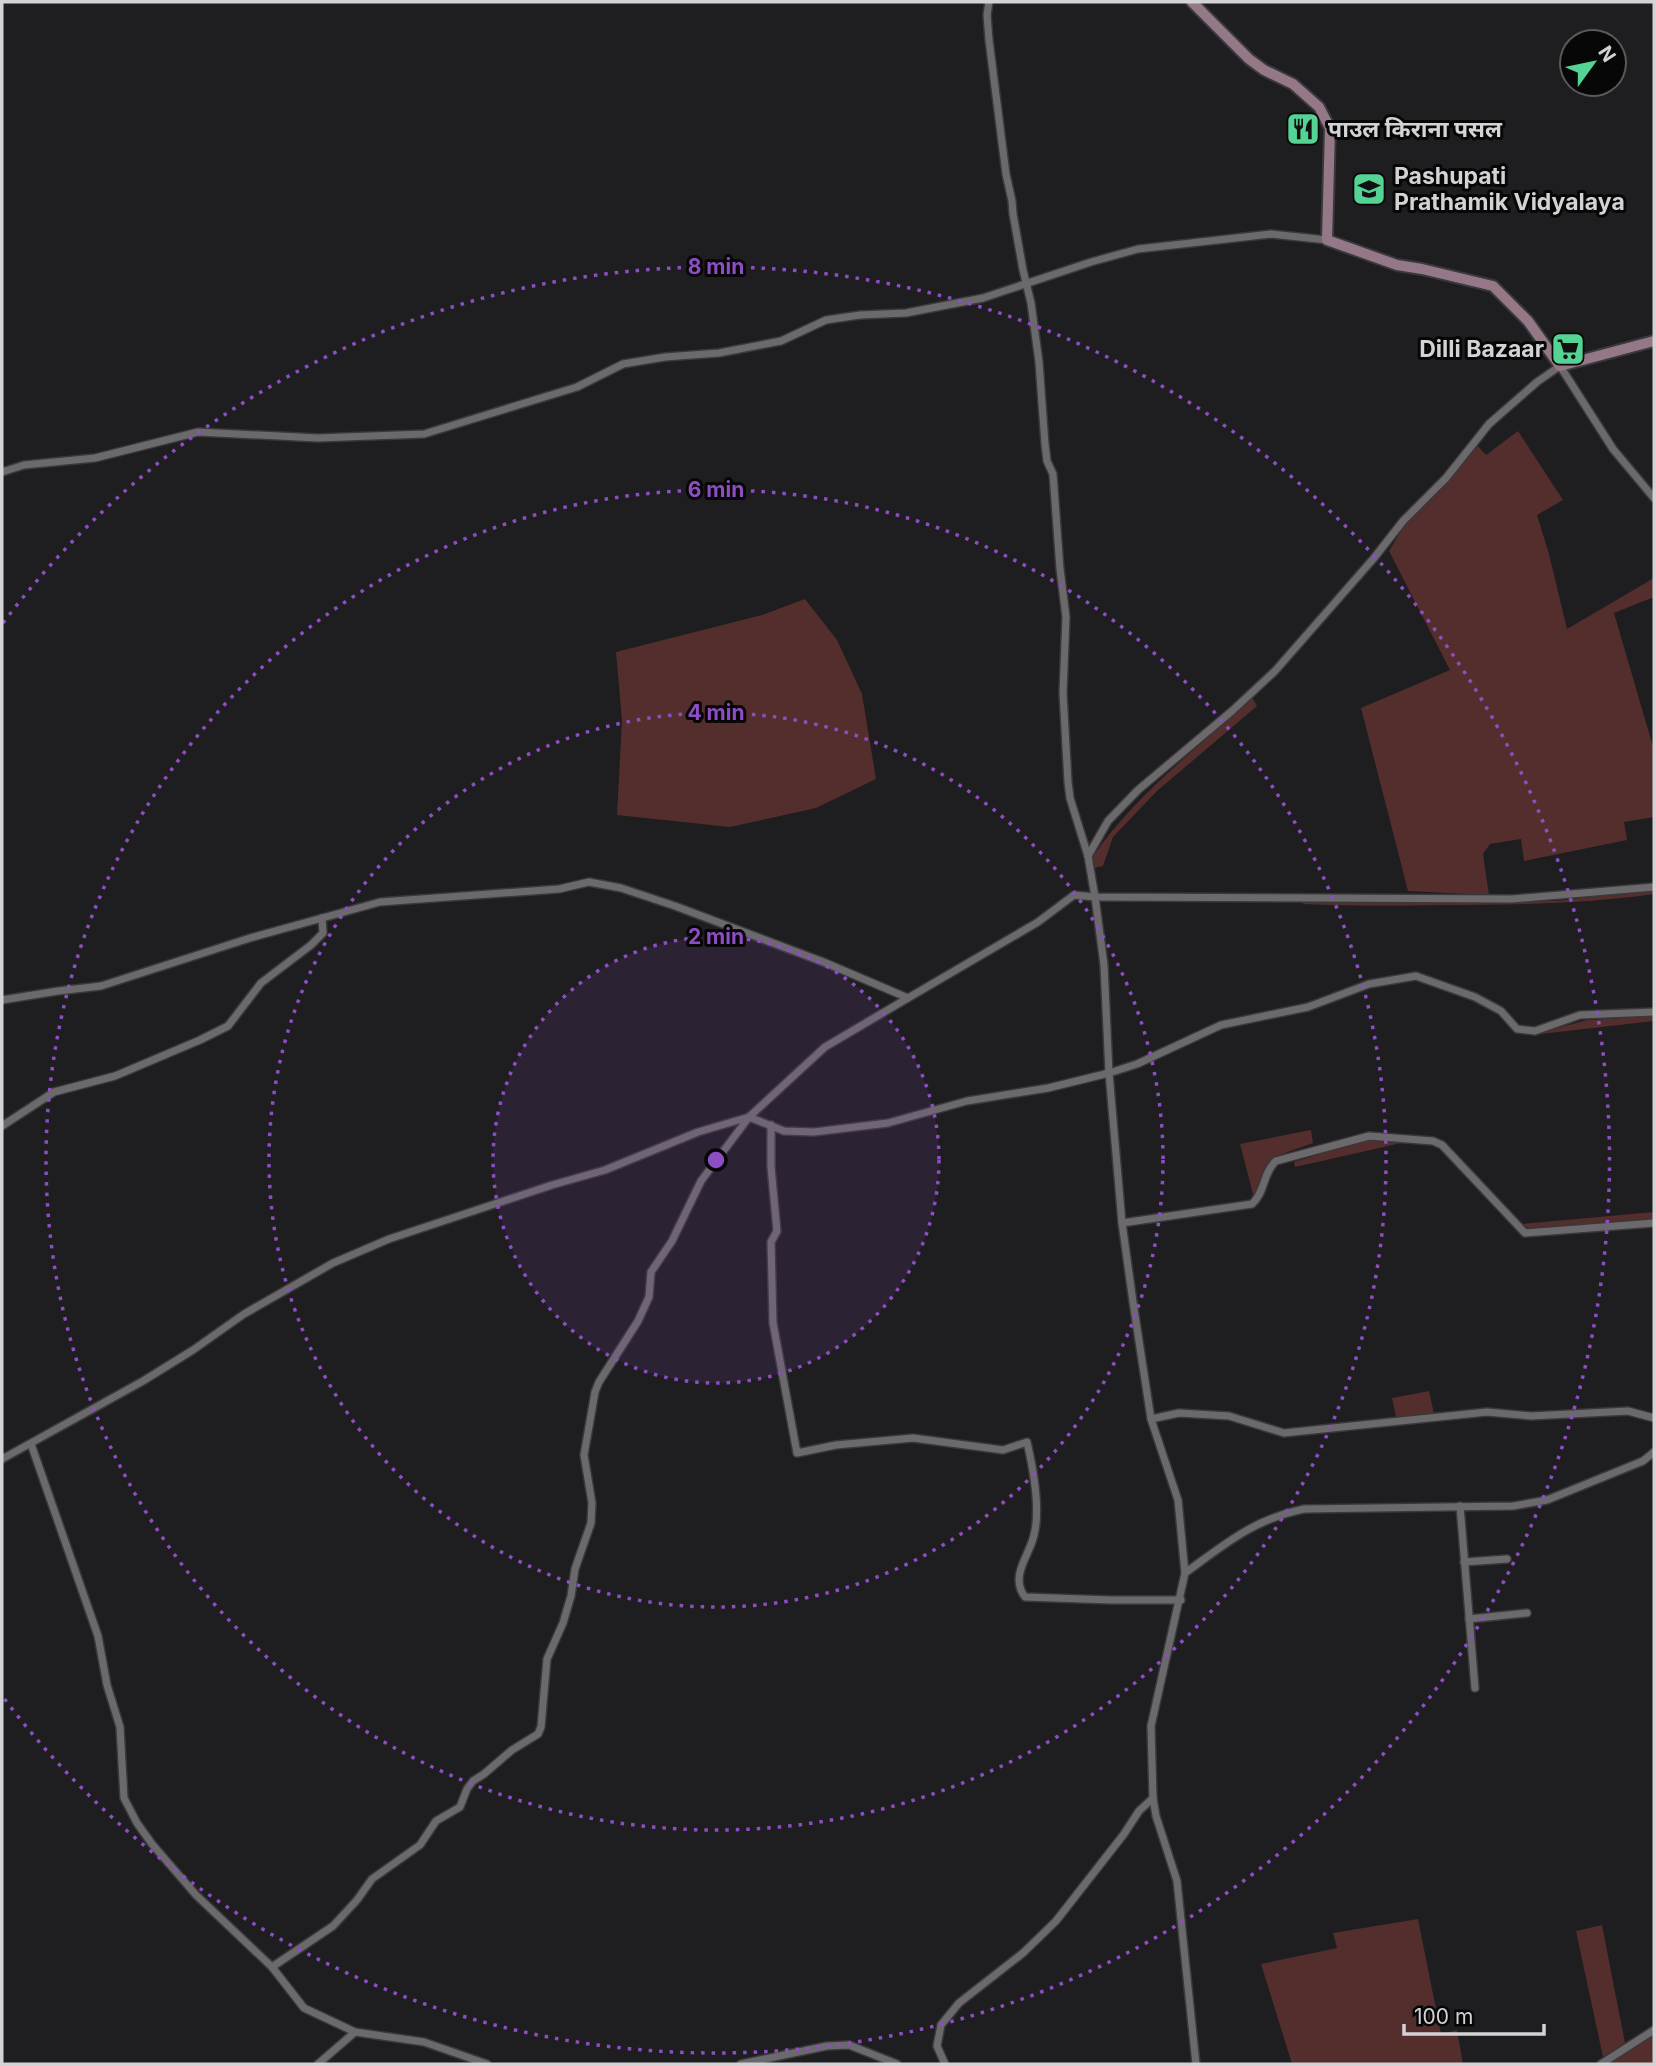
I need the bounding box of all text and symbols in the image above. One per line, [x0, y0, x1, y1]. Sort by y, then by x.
north arrow [1558, 28, 1628, 98]
text: N [1593, 42, 1620, 66]
restaurant icon: पाउल किराना पसल [1284, 110, 1322, 148]
place label: पाउल किराना पसल [1328, 115, 1503, 143]
place label: Pashupati Prathamik Vidyalaya [1394, 162, 1625, 216]
school or university icon: Pashupati Prathamik Vidyalaya [1350, 170, 1388, 208]
text: 8 min [688, 254, 744, 279]
supermarket icon: Dilli Bazaar [1549, 330, 1587, 368]
place label: Dilli Bazaar [1419, 335, 1544, 363]
text: 6 min [688, 477, 744, 502]
text: 4 min [687, 700, 745, 725]
text: 2 min [688, 924, 744, 949]
centre of rings [704, 1148, 728, 1172]
scale bar [1404, 1993, 1544, 2037]
text: 100 m [1414, 2004, 1473, 2029]

